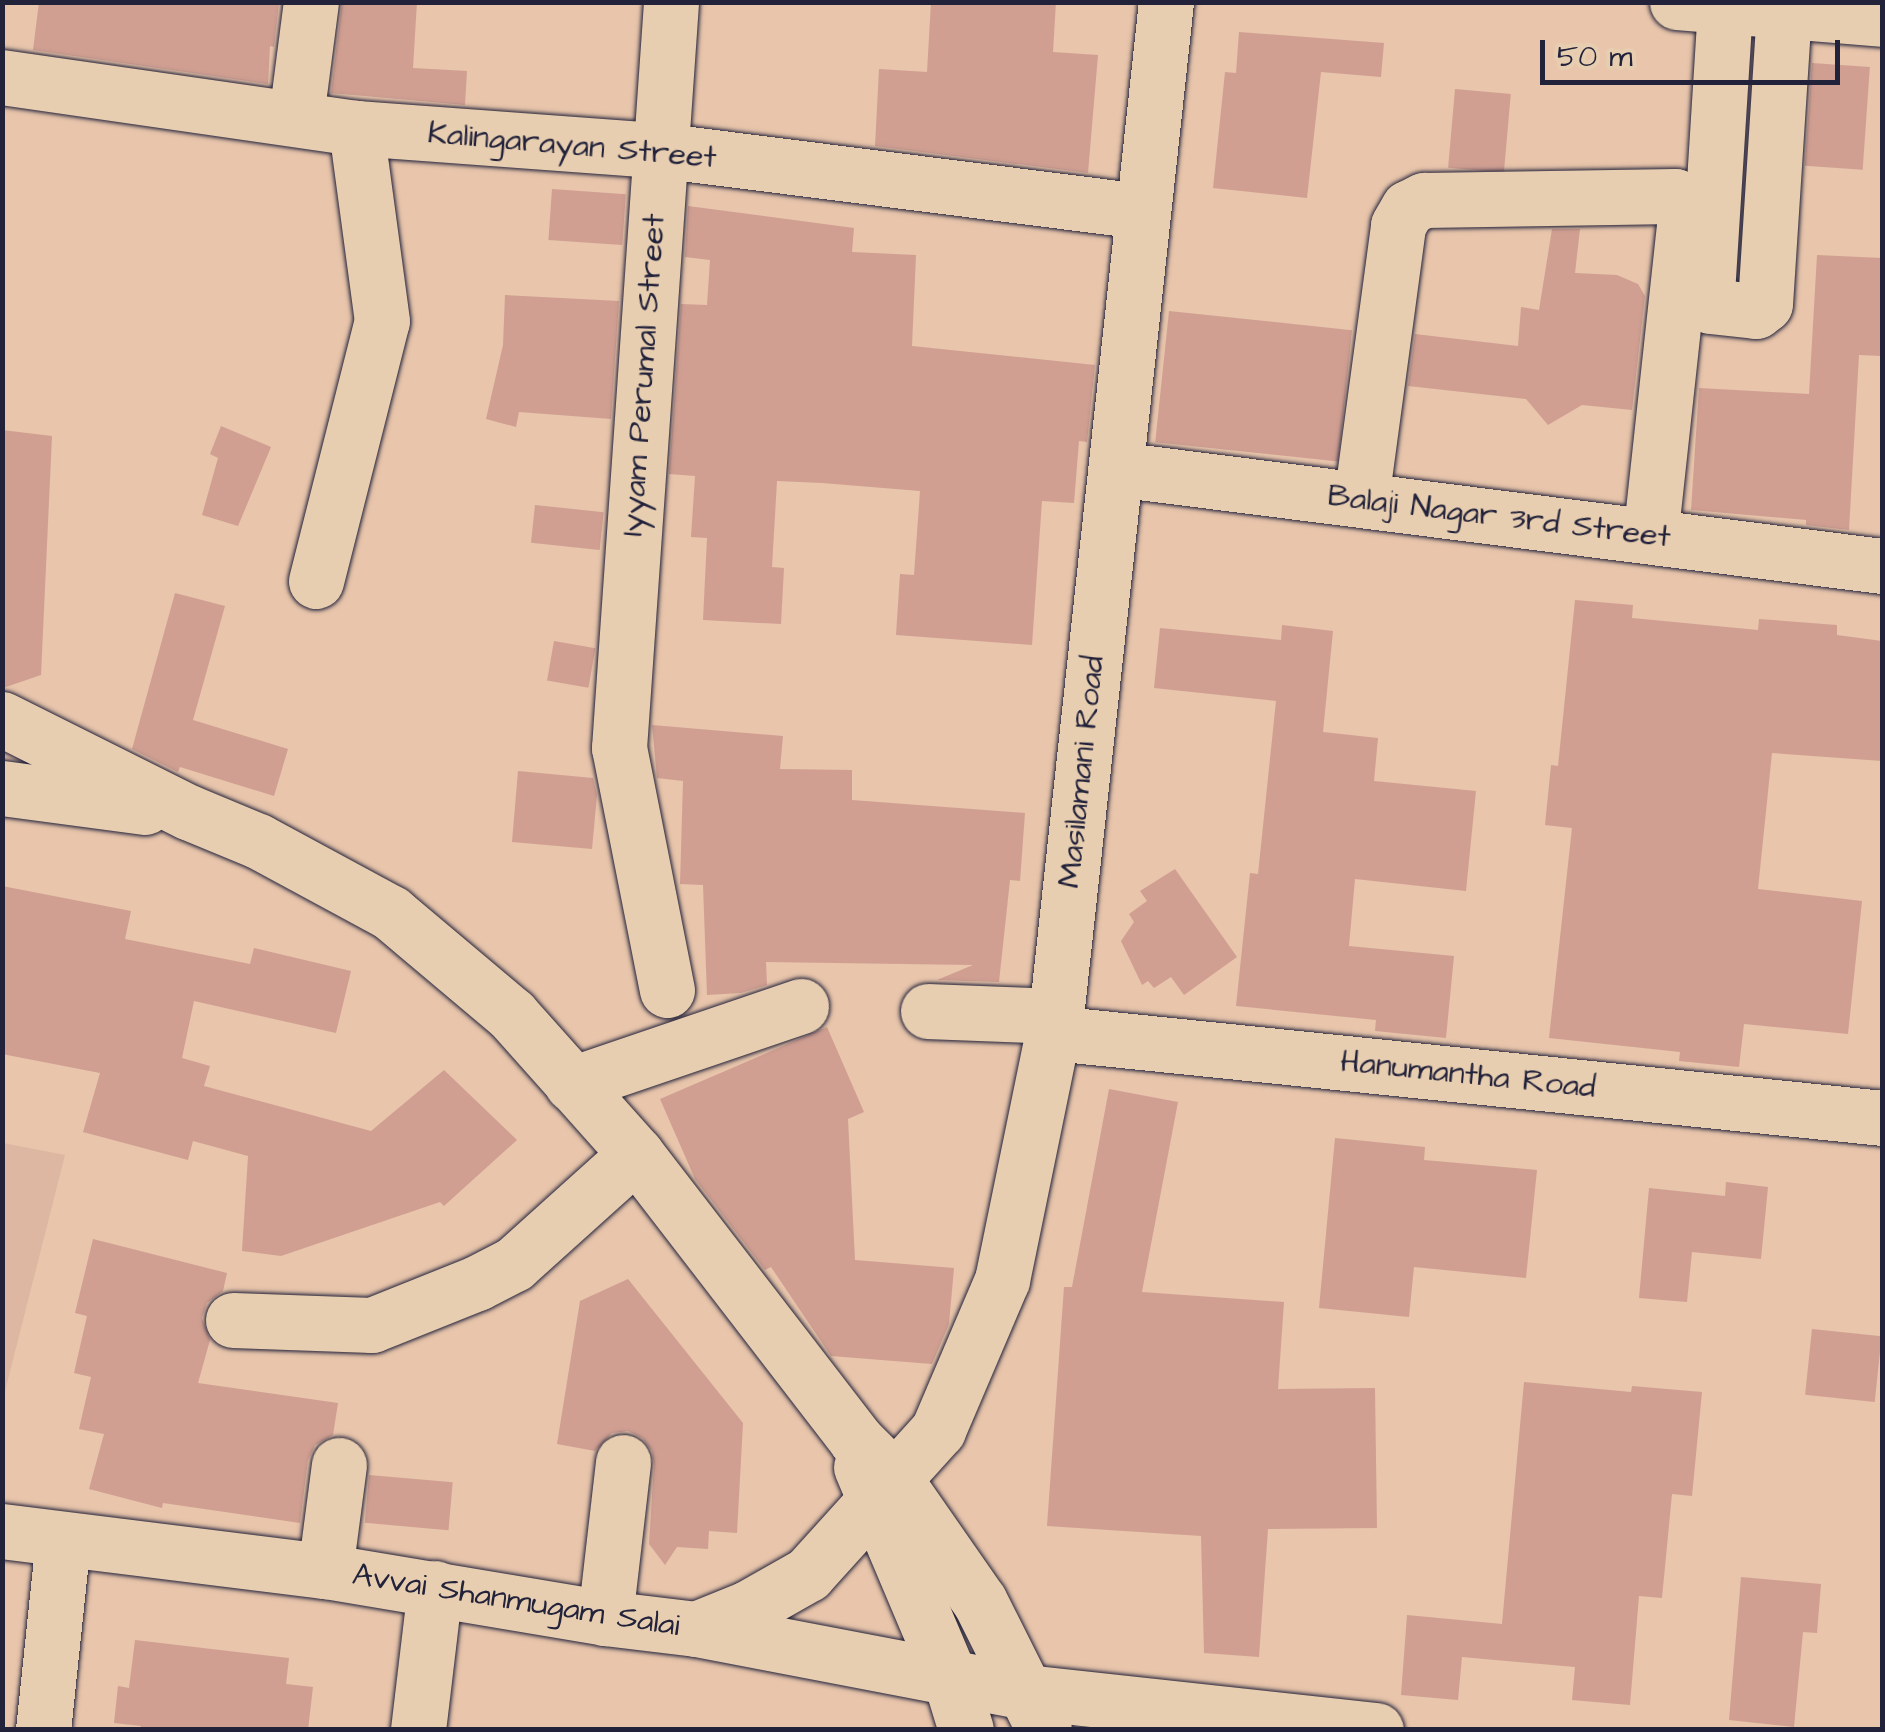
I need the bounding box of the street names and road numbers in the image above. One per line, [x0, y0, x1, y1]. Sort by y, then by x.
street label: Kalingarayan Street [426, 114, 718, 178]
street label: Iyyam Perumal Street [614, 212, 674, 538]
street label: Balaji Nagar 3rd Street [1325, 477, 1673, 557]
street label: Masilamani Road [1051, 654, 1113, 890]
street label: Hanumantha Road [1338, 1043, 1598, 1107]
street label: Avvai Shanmugam Salai [350, 1556, 682, 1646]

